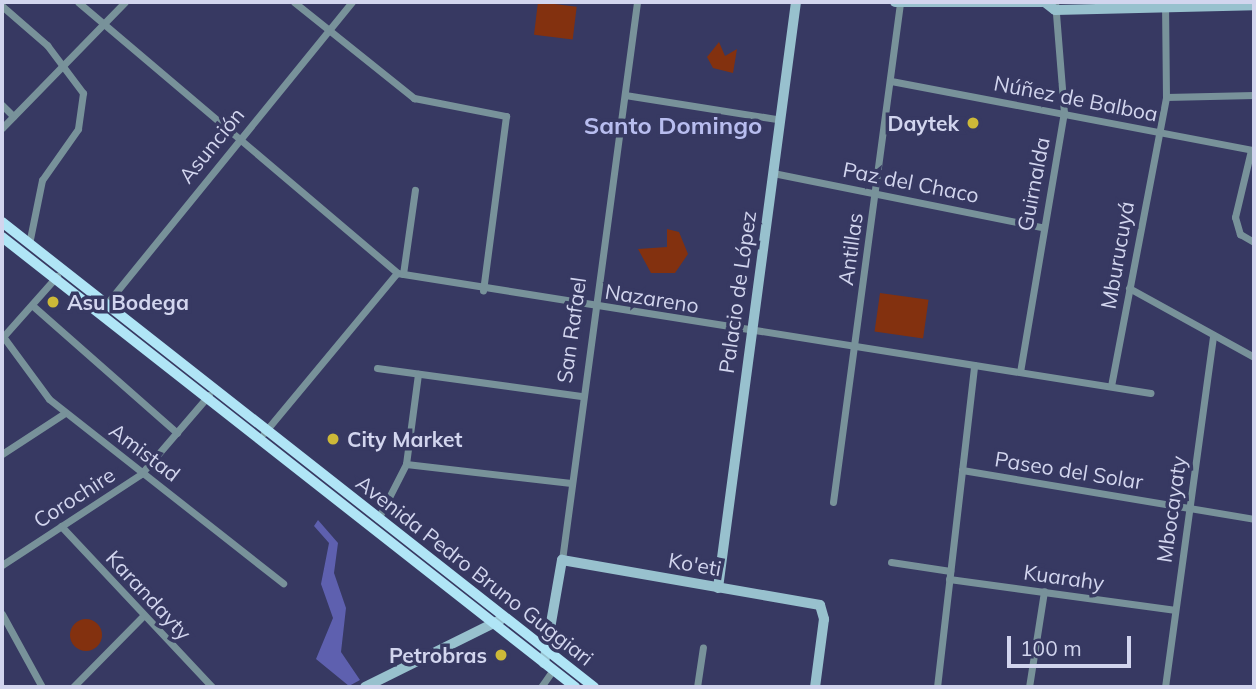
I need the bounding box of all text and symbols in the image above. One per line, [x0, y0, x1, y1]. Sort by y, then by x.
street label: Núñez de Balboa [992, 70, 1160, 126]
street label: Asunción [173, 102, 249, 188]
place label: Daytek [887, 110, 959, 136]
district label: Santo Domingo [584, 112, 762, 140]
marker: Daytek [965, 115, 981, 131]
street label: Guirnalda [1012, 135, 1054, 233]
street label: Paz del Chaco [841, 156, 981, 208]
street label: Mburucuyá [1095, 199, 1139, 311]
street label: Palacio de López [713, 209, 761, 375]
street label: Antillas [832, 211, 868, 287]
street label: San Rafael [551, 275, 591, 385]
street label: Nazareno [603, 278, 701, 318]
place label: Asu Bodega [67, 289, 189, 315]
marker: Asu Bodega [45, 294, 61, 310]
street label: Amistad [105, 417, 185, 487]
place label: City Market [347, 426, 462, 452]
marker: City Market [325, 431, 341, 447]
street label: Paseo del Solar [993, 446, 1145, 494]
street label: Mbocayaty [1151, 454, 1191, 564]
street label: Corochire [29, 461, 119, 533]
street label: Avenida Pedro Bruno Guggiari [351, 469, 599, 671]
street label: Karandayty [101, 545, 197, 645]
street label: Ko'eti [666, 547, 724, 581]
street label: Kuarahy [1022, 559, 1106, 595]
scale bar [1011, 622, 1135, 666]
text: 100 m [1020, 635, 1082, 661]
place label: Petrobras [389, 642, 487, 668]
marker: Petrobras [493, 647, 509, 663]

